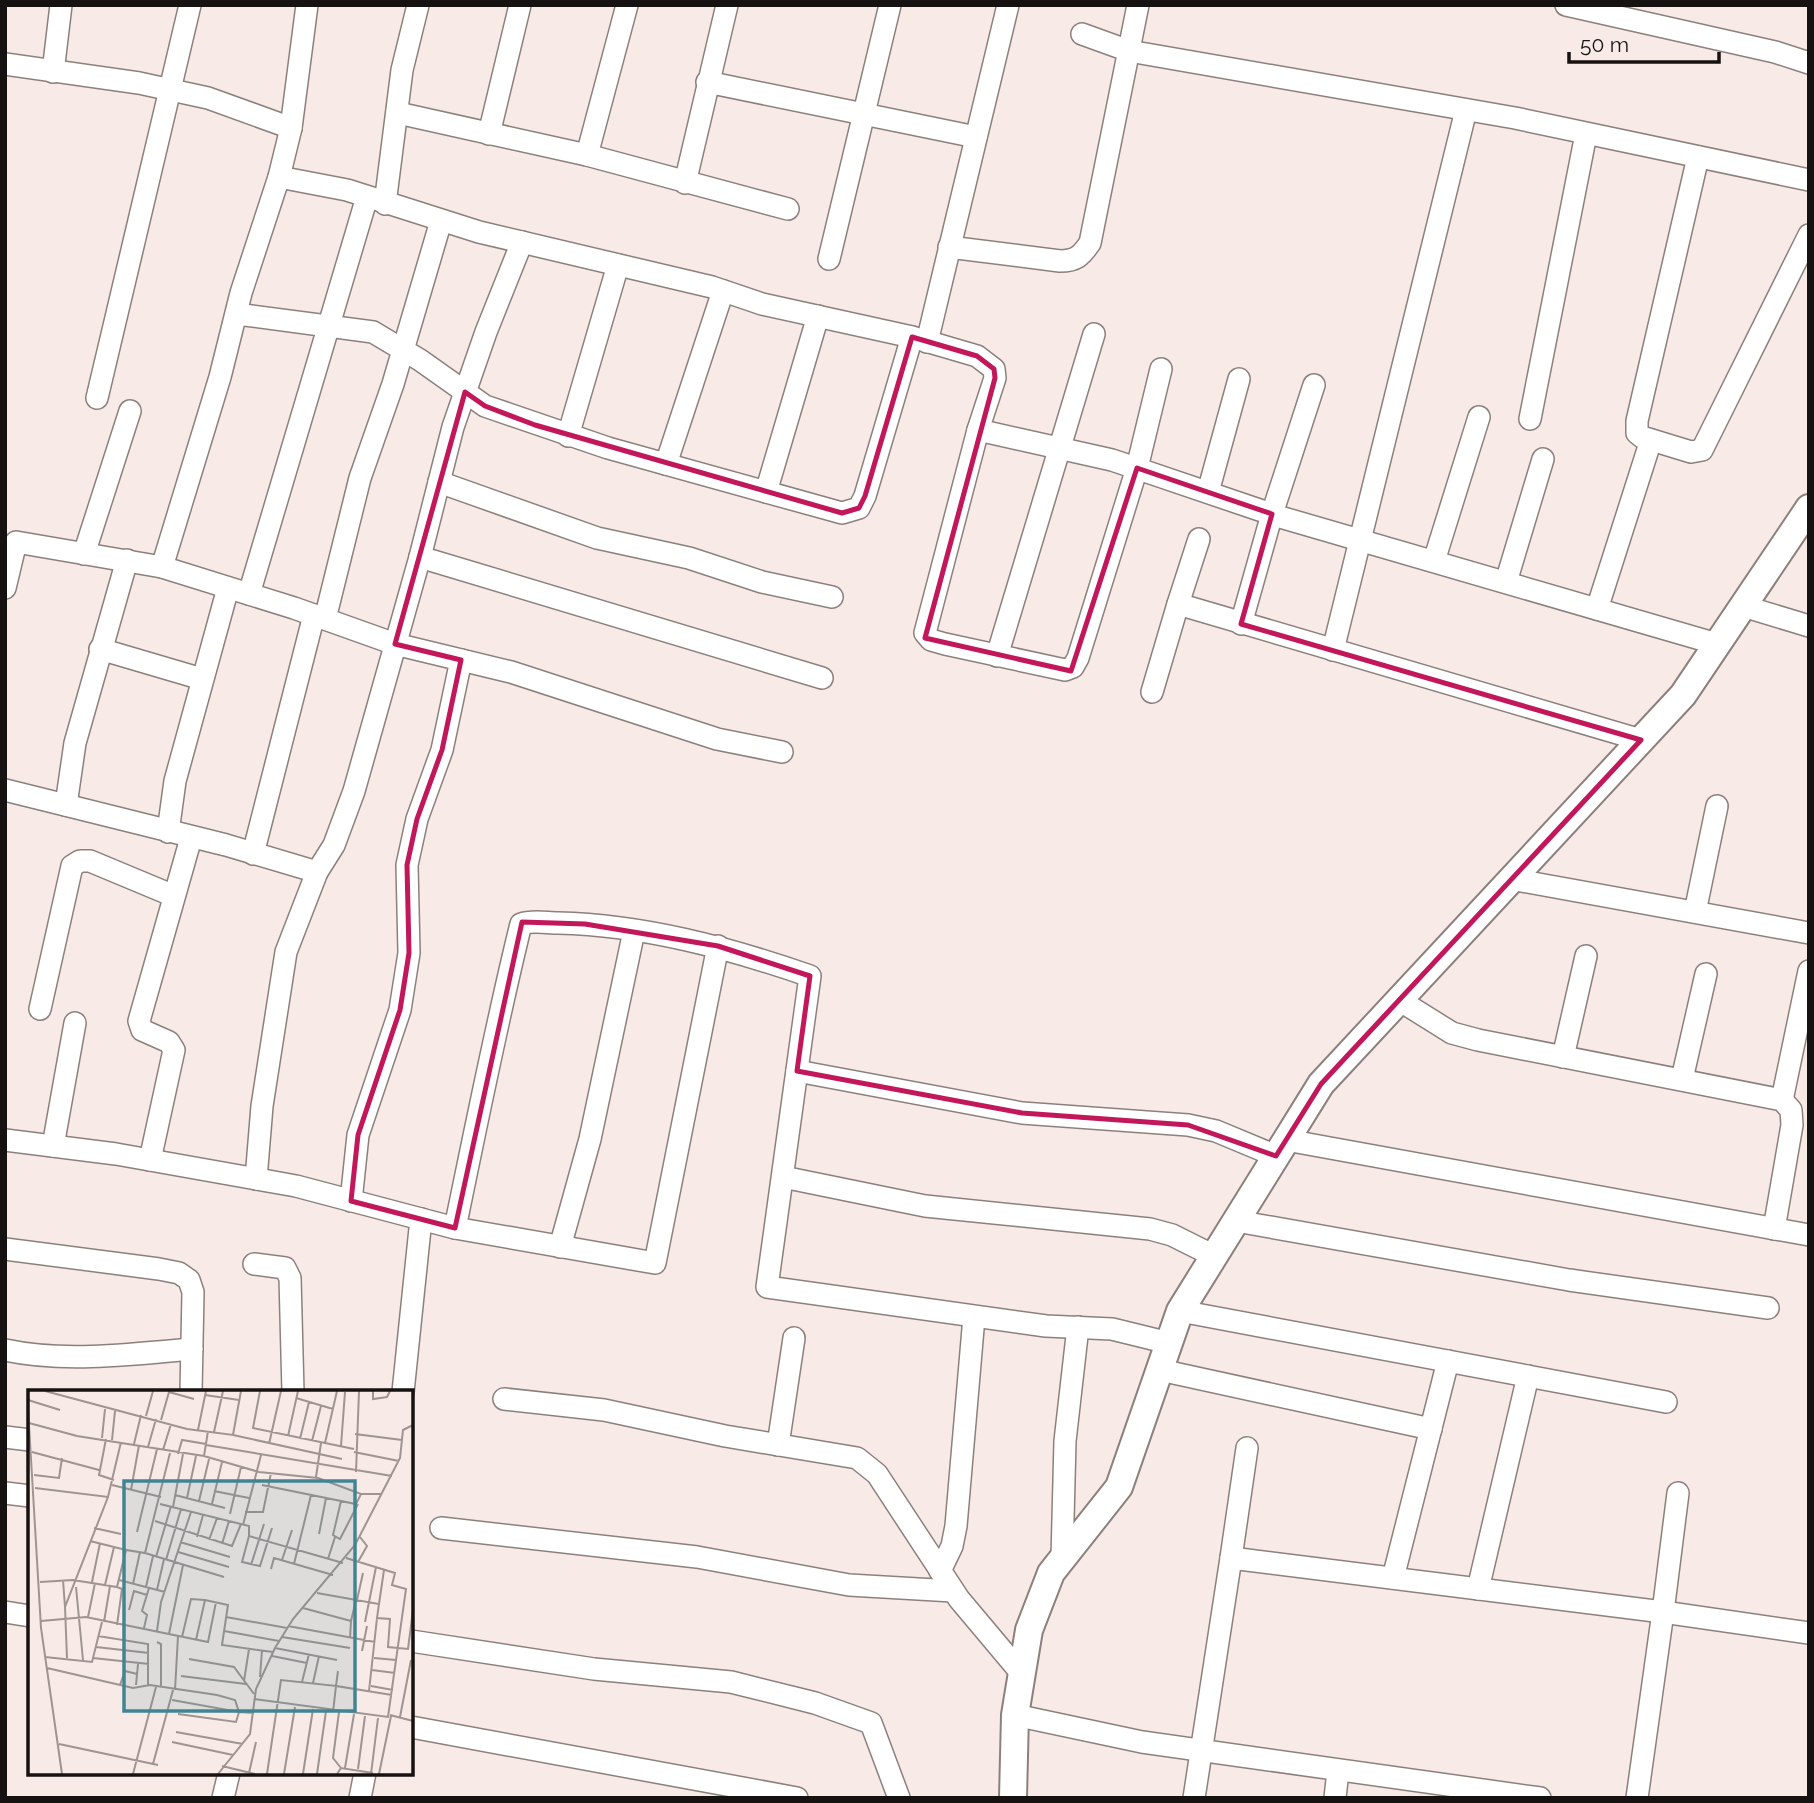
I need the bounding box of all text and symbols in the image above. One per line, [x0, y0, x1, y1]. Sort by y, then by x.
scale bar [1569, 21, 1720, 65]
text: 50 m [1580, 32, 1629, 57]
inset map [28, 1390, 413, 1775]

